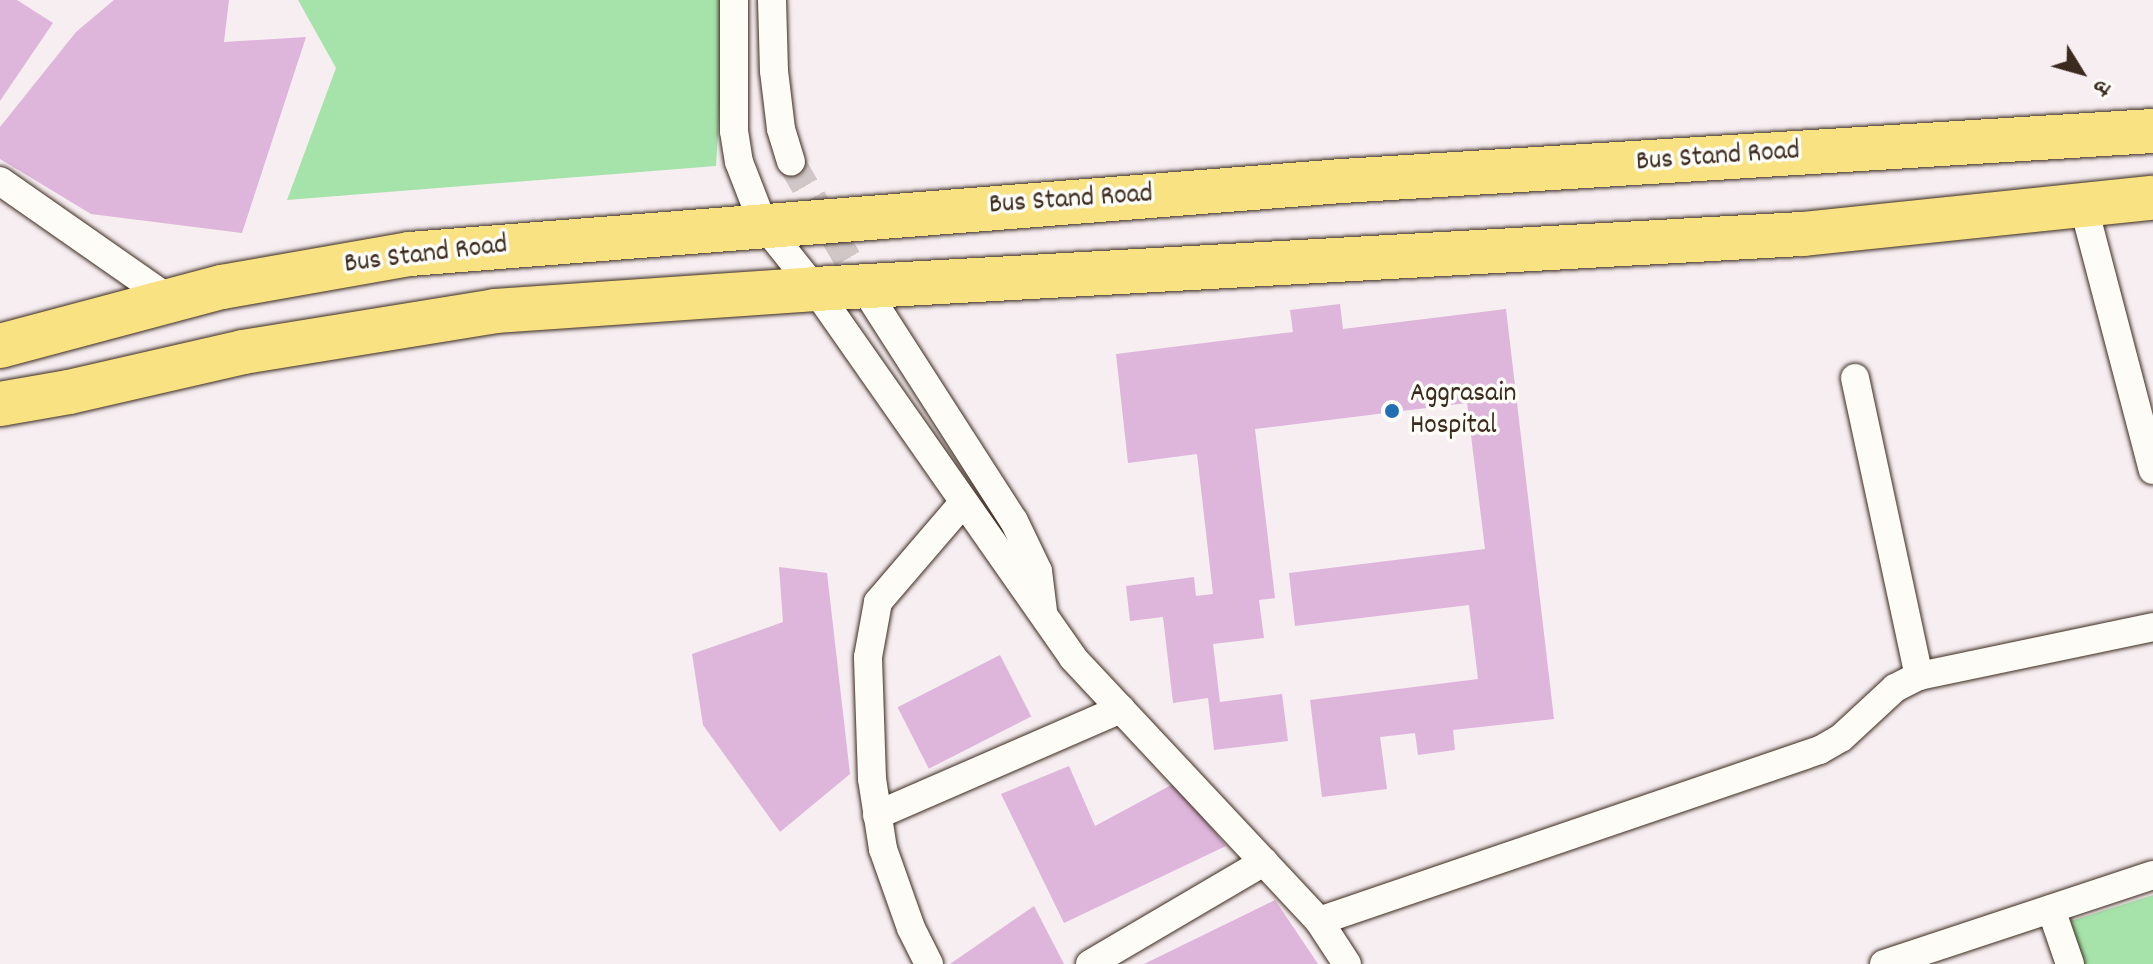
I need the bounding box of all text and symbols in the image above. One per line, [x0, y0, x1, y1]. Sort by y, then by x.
north arrow [2041, 32, 2121, 112]
text: उ [2084, 72, 2117, 101]
street label: Bus Stand Road [1635, 136, 1801, 180]
street label: Bus Stand Road [988, 179, 1154, 223]
street label: Bus Stand Road [342, 229, 510, 283]
place label: Aggrasain Hospital [1410, 378, 1516, 444]
marker: Aggrasain Hospital [1381, 400, 1403, 422]

